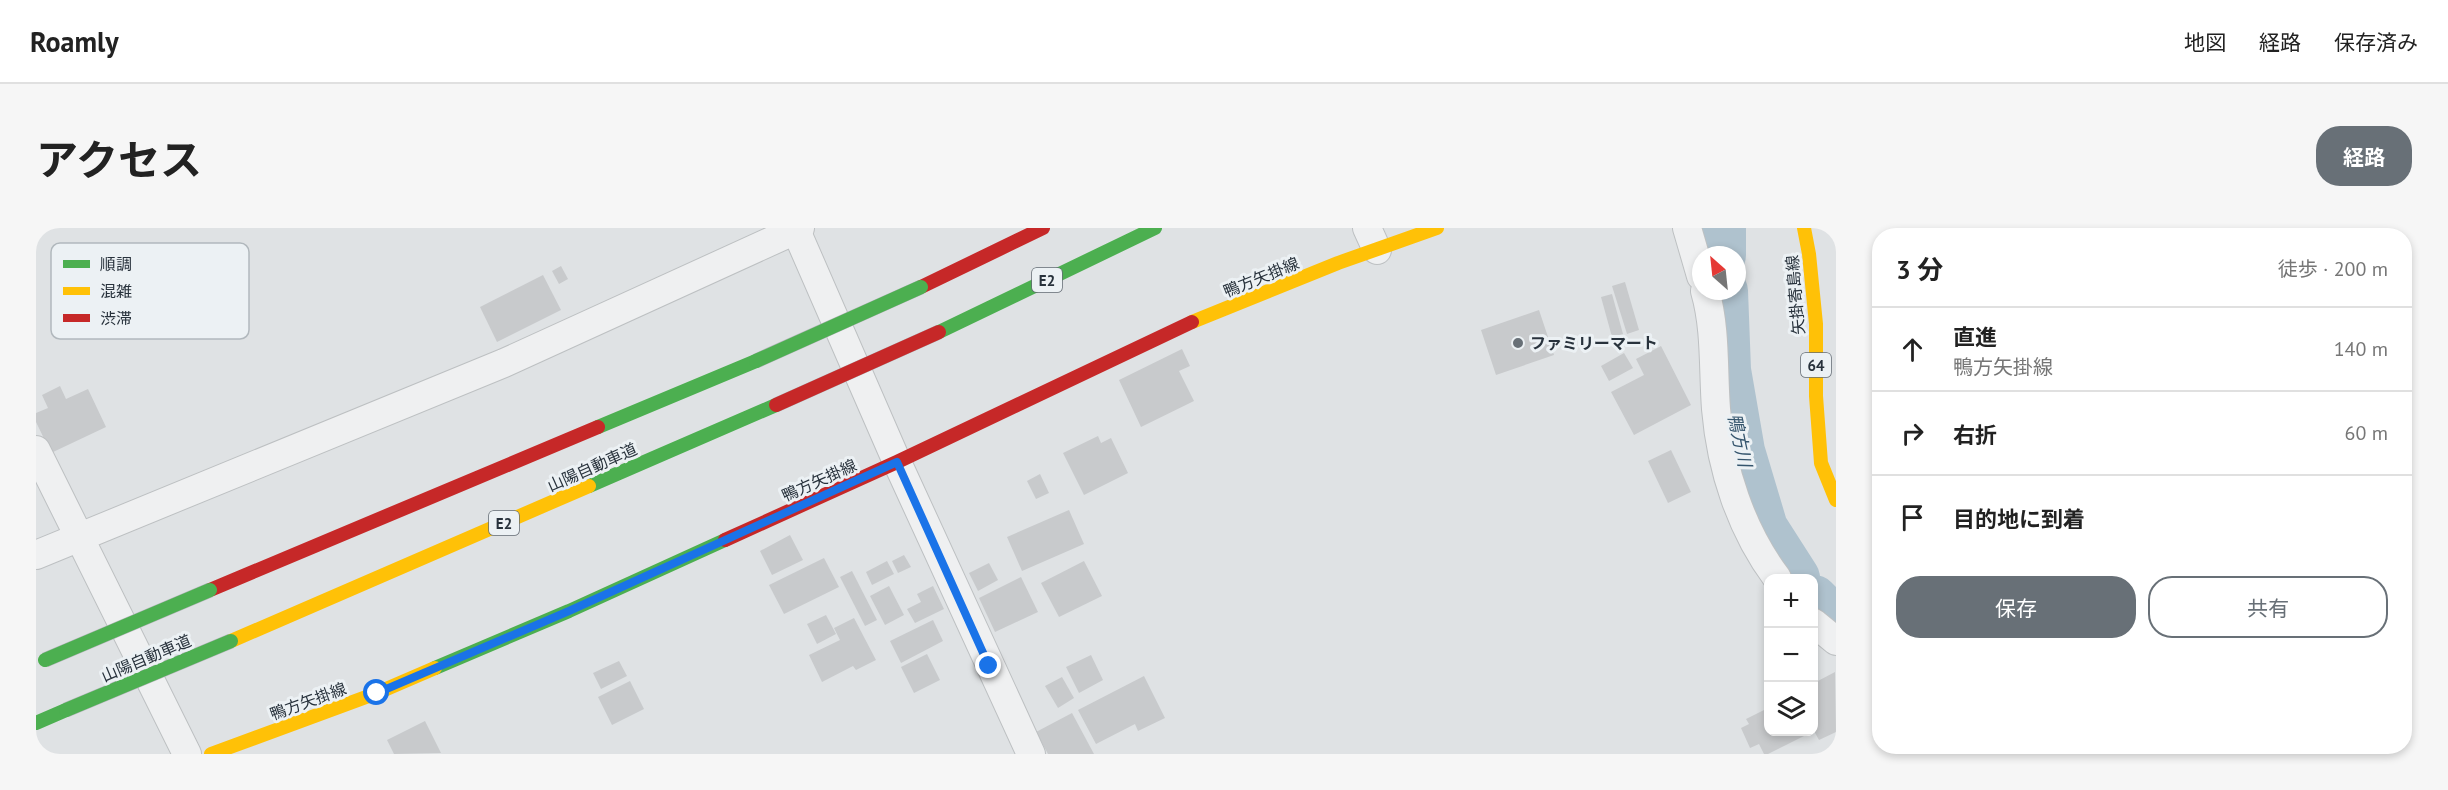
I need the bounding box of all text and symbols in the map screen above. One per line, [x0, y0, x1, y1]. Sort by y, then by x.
text: Roamly [30, 23, 119, 60]
text: 地図 [2184, 29, 2226, 56]
text: 経路 [2259, 29, 2301, 56]
text: 保存済み [2334, 29, 2418, 56]
button: 経路 [2316, 126, 2412, 186]
text: アクセス [36, 132, 202, 187]
legend [51, 243, 249, 339]
north arrow [1692, 246, 1746, 300]
street label: 鴨方矢掛線 [1220, 253, 1302, 301]
text: 3 分 [1896, 253, 1943, 286]
text: 順調 [100, 254, 132, 274]
street label: 矢掛寄島線 [1782, 254, 1808, 336]
text: 徒歩 · 200 m [2278, 256, 2388, 282]
road number: E2 [1032, 268, 1062, 292]
text: 混雑 [100, 281, 132, 301]
text: 渋滞 [100, 308, 132, 328]
text: 直進 [1953, 323, 1997, 351]
place label: ファミリーマート [1530, 333, 1658, 353]
icon: ahead [1896, 333, 1929, 366]
marker: ファミリーマート [1511, 336, 1525, 350]
text: 140 m [2334, 336, 2388, 362]
road number: 64 [1801, 353, 1831, 377]
text: 鴨方矢掛線 [1953, 354, 2053, 380]
water label: 鴨方川 [1723, 411, 1757, 471]
icon: right [1896, 417, 1929, 450]
text: 60 m [2345, 420, 2388, 446]
text: 右折 [1953, 421, 1997, 449]
street label: 山陽自動車道 [544, 438, 640, 496]
street label: 鴨方矢掛線 [778, 455, 860, 505]
icon: arrive [1896, 501, 1929, 534]
text: 目的地に到着 [1953, 505, 2085, 533]
road number: E2 [489, 511, 519, 535]
map controls [1764, 574, 1818, 736]
button: + [1764, 574, 1818, 628]
button: 保存 [1896, 576, 2136, 638]
button: 共有 [2148, 576, 2388, 638]
button: − [1764, 628, 1818, 682]
street label: 山陽自動車道 [98, 630, 194, 686]
route end [975, 652, 1001, 678]
street label: 鴨方矢掛線 [267, 678, 349, 724]
route start [363, 679, 389, 705]
button: layers [1764, 682, 1818, 736]

